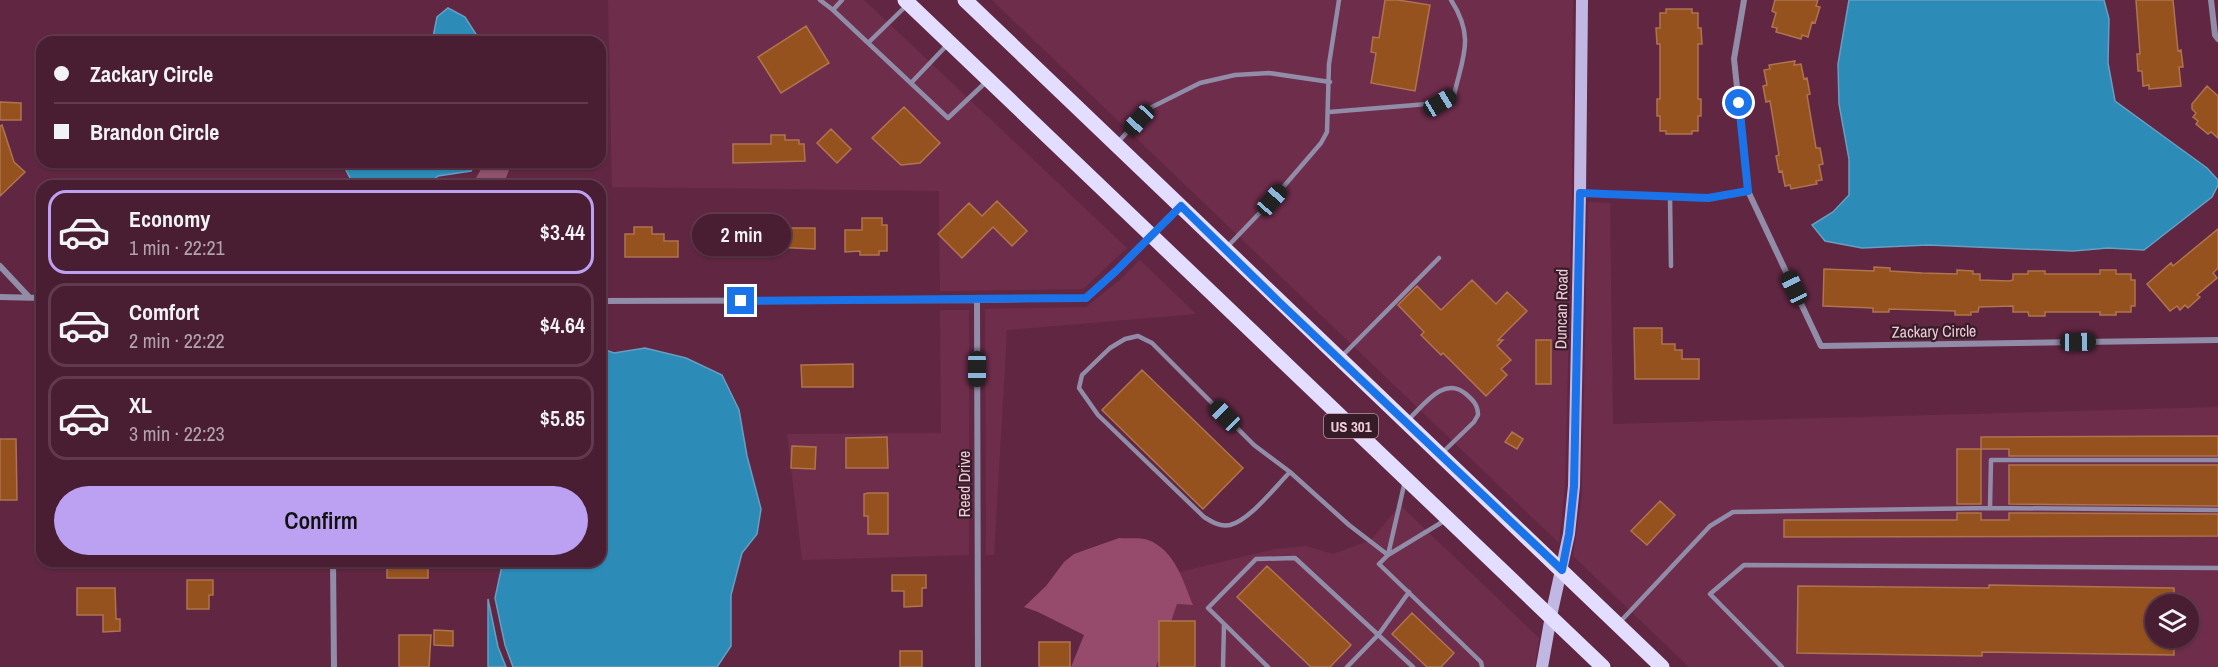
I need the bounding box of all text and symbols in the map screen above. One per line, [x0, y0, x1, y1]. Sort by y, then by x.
text: Zackary Circle [90, 59, 213, 89]
car [1420, 86, 1460, 120]
route start [1725, 89, 1752, 116]
car [1120, 101, 1158, 139]
text: Brandon Circle [90, 117, 219, 147]
car [1253, 181, 1291, 219]
text: Economy [129, 204, 210, 234]
icon: car [57, 205, 111, 259]
callout: 2 min [692, 214, 790, 256]
text: $3.44 [540, 217, 585, 247]
text: 2 min [720, 221, 763, 248]
text: 1 min · 22:21 [129, 234, 225, 261]
car [1778, 268, 1810, 308]
street label: Duncan Road [1549, 269, 1573, 349]
route end [727, 287, 754, 314]
text: Comfort [129, 297, 199, 327]
icon: car [57, 298, 111, 352]
text: $4.64 [540, 310, 585, 340]
street label: Zackary Circle [1892, 319, 1976, 343]
text: 2 min · 22:22 [129, 327, 225, 354]
car [2060, 333, 2096, 351]
car [968, 351, 986, 387]
text: XL [129, 390, 152, 420]
icon: car [57, 391, 111, 445]
car [1206, 397, 1244, 435]
text: $5.85 [540, 403, 585, 433]
road number: US 301 [1324, 414, 1378, 438]
text: 3 min · 22:23 [129, 420, 225, 447]
street label: Reed Drive [953, 451, 975, 517]
button: Confirm [54, 486, 588, 555]
map controls [2145, 594, 2199, 648]
button: layers [2145, 594, 2199, 648]

